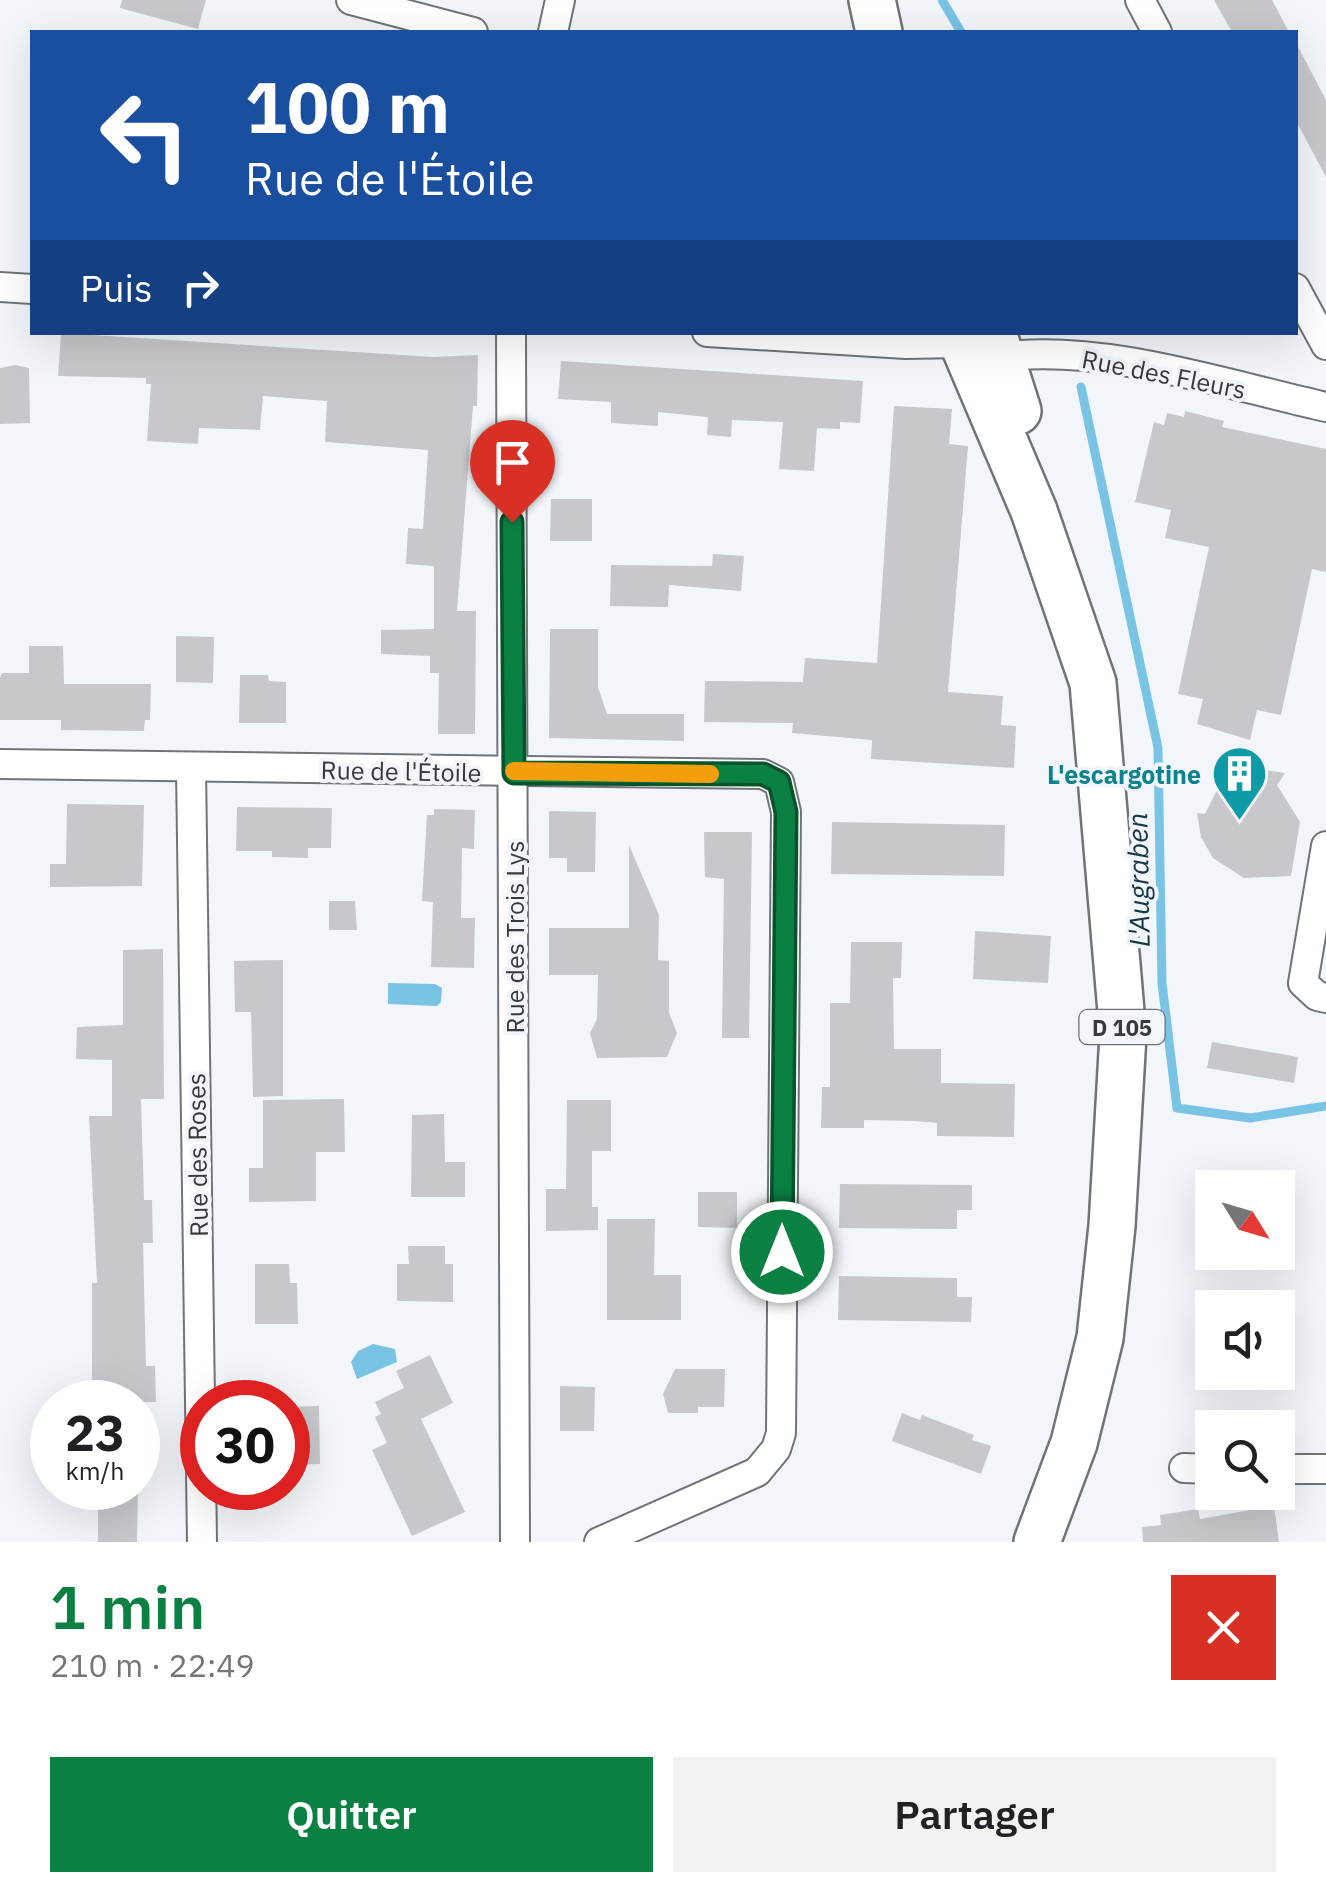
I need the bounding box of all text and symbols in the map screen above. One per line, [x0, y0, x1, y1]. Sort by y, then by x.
text: 100 m [245, 61, 450, 152]
icon: left [80, 70, 210, 200]
text: Rue de l'Étoile [245, 149, 535, 207]
icon: right [173, 260, 228, 315]
text: Puis [80, 263, 153, 312]
street label: Rue des Fleurs [1079, 342, 1249, 406]
pin [470, 420, 555, 523]
icon: arrive [485, 435, 540, 490]
building icon: L'escargotine [1210, 744, 1270, 823]
street label: Rue de l'Étoile [320, 753, 482, 789]
place label: L'escargotine [1047, 758, 1201, 791]
water label: L'Augraben [1118, 812, 1158, 948]
street label: Rue des Trois Lys [498, 841, 531, 1033]
road number: D 105 [1080, 1010, 1164, 1044]
street label: Rue des Roses [179, 1073, 215, 1237]
north arrow [1195, 1170, 1295, 1270]
map controls [1195, 1170, 1295, 1510]
position arrow [730, 1200, 834, 1304]
button: sound [1195, 1290, 1295, 1390]
speed limit sign: 30 [180, 1380, 310, 1510]
text: 23 [65, 1400, 125, 1465]
button: search [1195, 1410, 1295, 1510]
text: km/h [66, 1454, 124, 1487]
text: 1 min [50, 1567, 205, 1646]
button: close [1171, 1575, 1276, 1680]
text: 210 m · 22:49 [50, 1644, 255, 1686]
button: Quitter [50, 1757, 653, 1872]
button: Partager [673, 1757, 1276, 1872]

